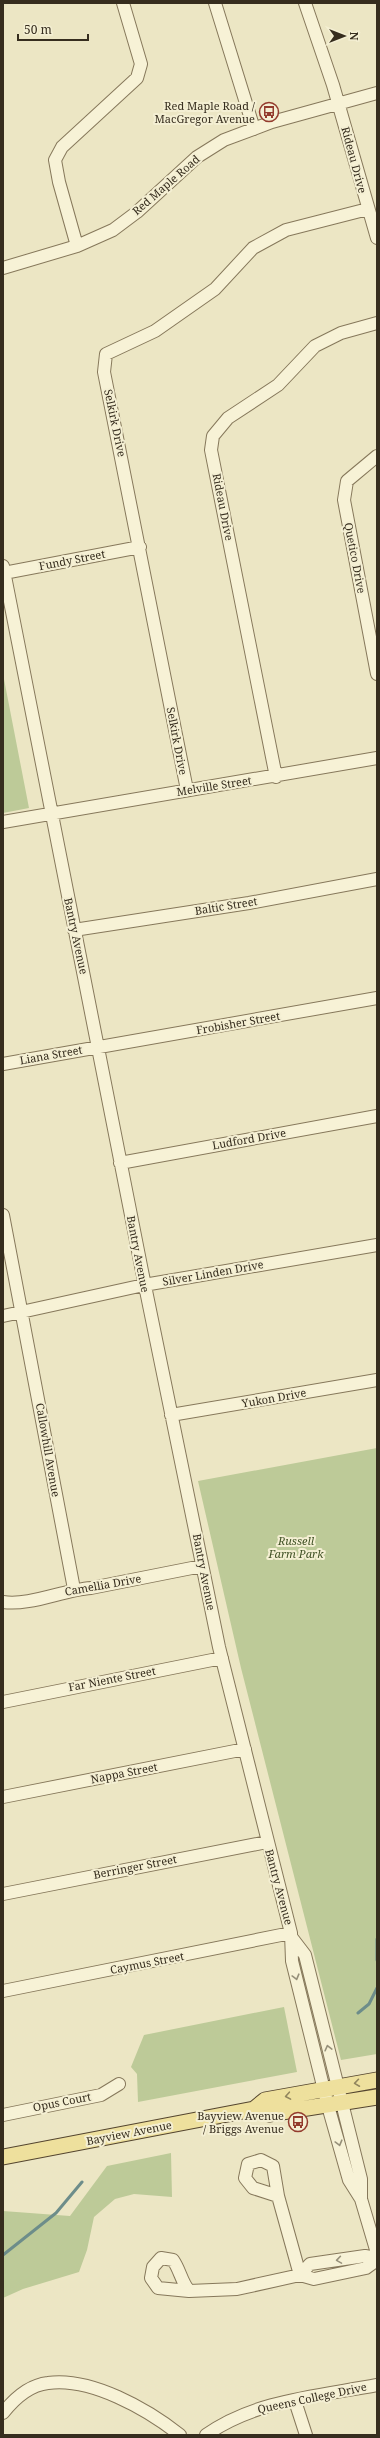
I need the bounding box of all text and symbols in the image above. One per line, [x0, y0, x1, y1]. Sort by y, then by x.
scale bar [18, 16, 88, 42]
north arrow [324, 16, 364, 56]
text: 50 m [24, 21, 52, 38]
text: N [347, 32, 362, 41]
place label: Red Maple Road / MacGregor Avenue [155, 98, 256, 126]
bus stop icon: Red Maple Road / MacGregor Avenue [258, 101, 280, 123]
street label: Rideau Drive [338, 125, 371, 195]
street label: Red Maple Road [129, 151, 203, 218]
street label: Selkirk Drive [101, 388, 130, 458]
street label: Rideau Drive [210, 472, 237, 542]
street label: Quetico Drive [341, 521, 370, 595]
street label: Fundy Street [38, 546, 106, 573]
street label: Selkirk Drive [164, 706, 191, 776]
street label: Melville Street [175, 772, 253, 799]
street label: Baltic Street [194, 893, 258, 918]
street label: Bantry Avenue [61, 896, 92, 976]
street label: Frobisher Street [195, 1008, 281, 1037]
street label: Liana Street [18, 1042, 84, 1067]
street label: Ludford Drive [211, 1125, 287, 1152]
street label: Bantry Avenue [124, 1214, 153, 1294]
street label: Silver Linden Drive [161, 1256, 265, 1289]
street label: Yukon Drive [239, 1384, 307, 1411]
street label: Callowhill Avenue [33, 1402, 64, 1498]
street label: Bantry Avenue [190, 1532, 219, 1612]
park label: Russell Farm Park [268, 1533, 324, 1561]
street label: Camellia Drive [63, 1570, 143, 1599]
street label: Far Niente Street [67, 1663, 157, 1694]
street label: Nappa Street [89, 1759, 159, 1786]
street label: Bantry Avenue [262, 1847, 297, 1927]
street label: Berringer Street [92, 1851, 178, 1882]
street label: Caymus Street [109, 1948, 185, 1977]
one-way arrow [291, 1973, 300, 1980]
one-way arrow [325, 2045, 333, 2051]
one-way arrow [354, 2078, 360, 2087]
street label: Opus Court [32, 2089, 92, 2114]
one-way arrow [285, 2091, 291, 2099]
place label: Bayview Avenue / Briggs Avenue [197, 2108, 284, 2136]
bus stop icon: Bayview Avenue / Briggs Avenue [287, 2111, 309, 2133]
street label: Bayview Avenue [85, 2117, 173, 2148]
one-way arrow [334, 2139, 343, 2146]
one-way arrow [336, 2255, 342, 2264]
street label: Queens College Drive [256, 2379, 368, 2416]

